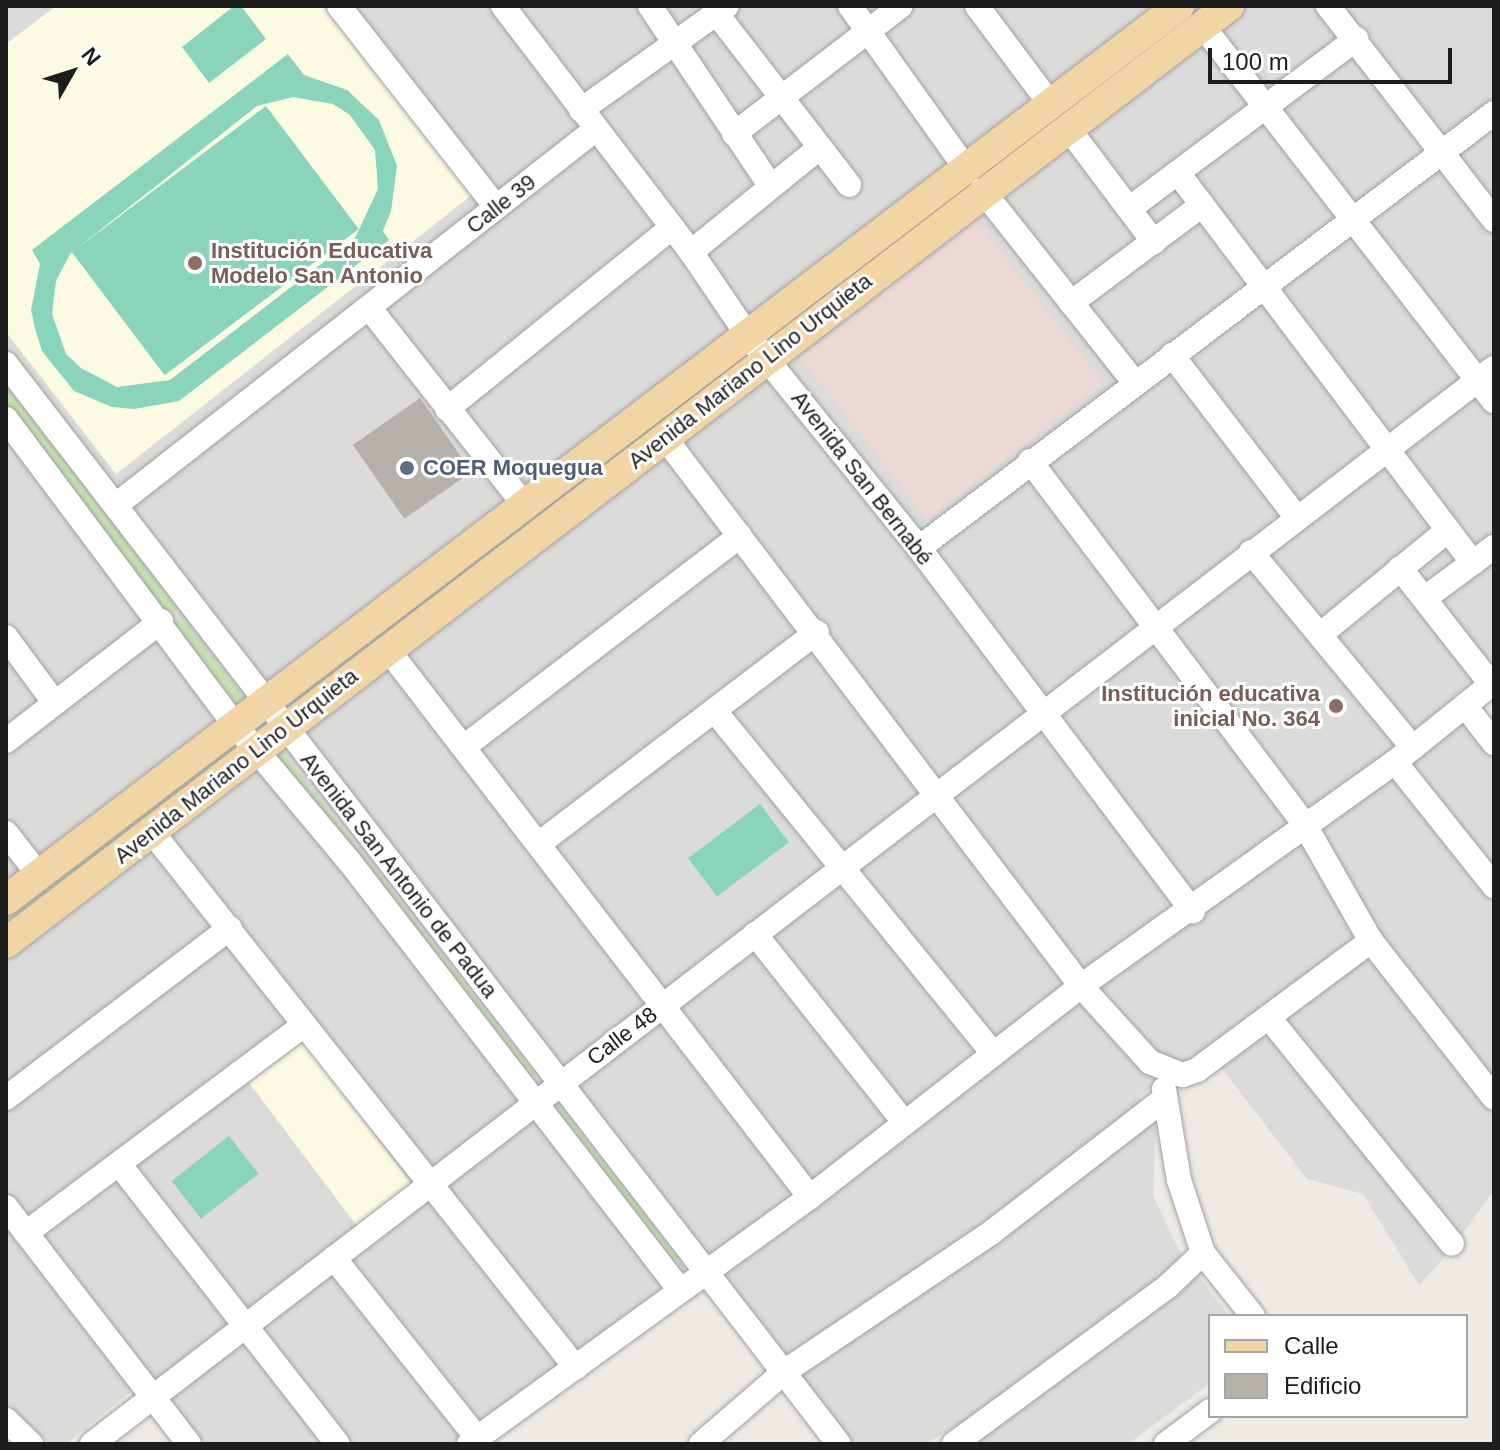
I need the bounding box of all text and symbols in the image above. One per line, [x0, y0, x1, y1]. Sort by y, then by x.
north arrow [32, 32, 112, 112]
scale bar [1212, 32, 1456, 82]
text: N [76, 43, 106, 71]
text: 100 m [1222, 48, 1289, 75]
street label: Calle 39 [461, 169, 541, 239]
place label: Institución Educativa Modelo San Antonio [211, 237, 432, 288]
marker: Institución Educativa Modelo San Antonio [186, 254, 204, 272]
street label: Avenida Mariano Lino Urquieta [623, 268, 877, 474]
street label: Avenida San Bernabé [786, 386, 938, 570]
place label: COER Moquegua [423, 455, 603, 481]
marker: COER Moquegua [398, 459, 416, 477]
street label: Avenida Mariano Lino Urquieta [109, 663, 363, 869]
place label: Institución educativa inicial No. 364 [1101, 680, 1320, 732]
marker: Institución educativa inicial No. 364 [1327, 697, 1345, 715]
street label: Avenida San Antonio de Padua [295, 747, 503, 1003]
street label: Calle 48 [582, 1001, 662, 1071]
legend [1208, 1314, 1468, 1418]
text: Calle [1284, 1332, 1339, 1359]
text: Edificio [1284, 1372, 1361, 1399]

